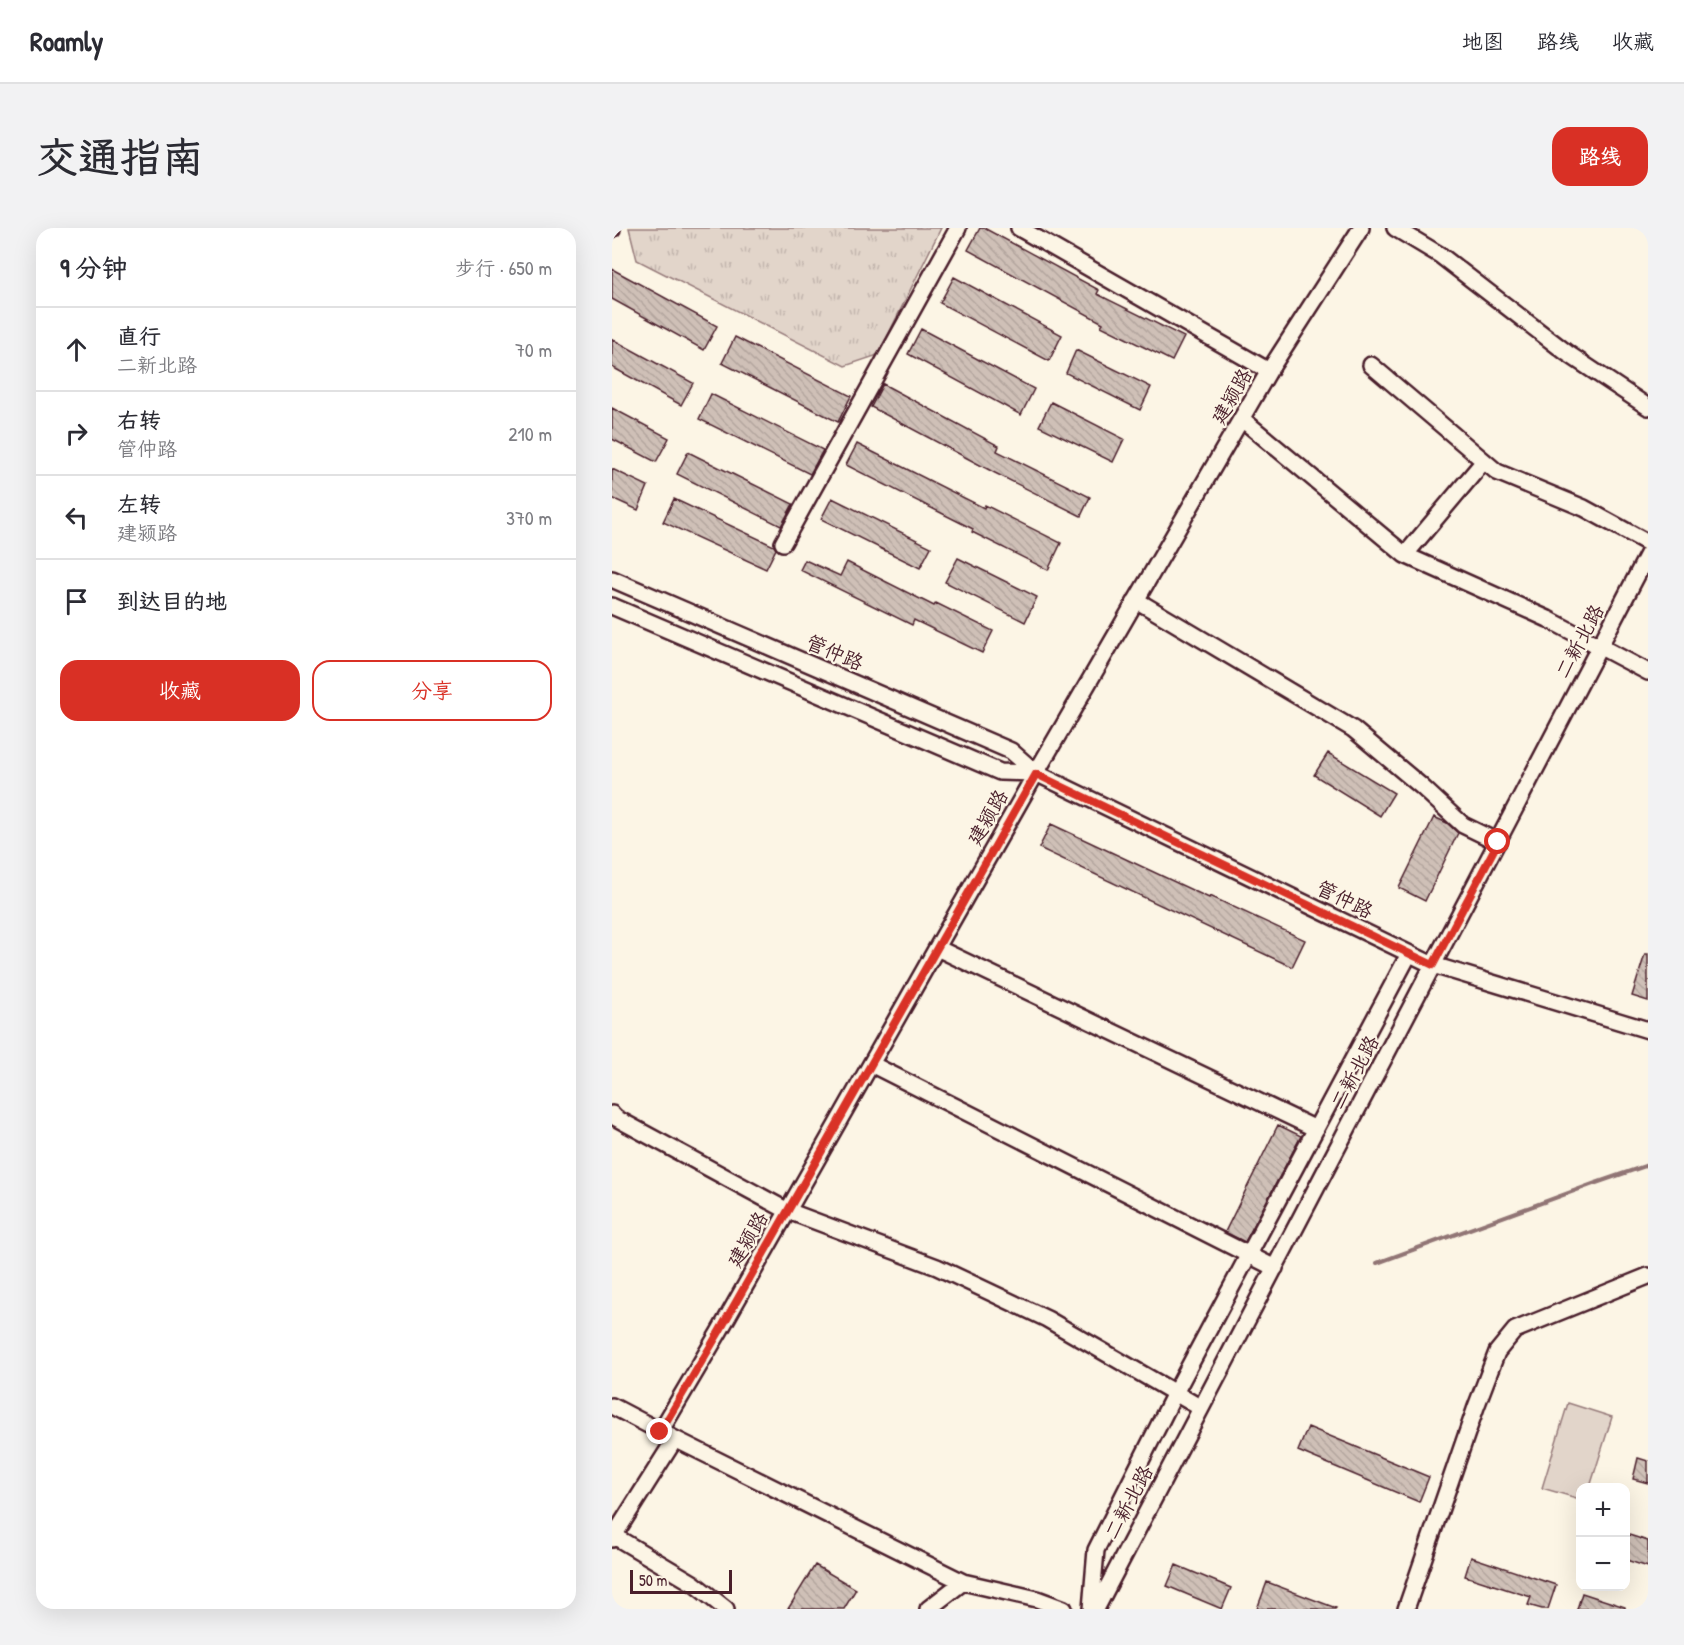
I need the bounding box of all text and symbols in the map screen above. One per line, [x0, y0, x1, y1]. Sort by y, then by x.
text: Roamly [30, 22, 103, 60]
text: 地图 [1462, 27, 1504, 56]
text: 路线 [1537, 27, 1579, 56]
text: 收藏 [1612, 27, 1654, 56]
button: 路线 [1552, 127, 1648, 186]
text: 交通指南 [36, 128, 204, 185]
text: 9 分钟 [60, 250, 128, 285]
text: 步行 · 650 m [455, 254, 552, 281]
text: 直行 [117, 321, 161, 351]
icon: ahead [60, 333, 93, 366]
text: 70 m [515, 336, 552, 363]
text: 二新北路 [117, 351, 197, 378]
street label: 建颍路 [1204, 362, 1258, 429]
text: 右转 [117, 405, 161, 435]
icon: right [60, 417, 93, 450]
text: 210 m [508, 420, 552, 447]
text: 管仲路 [117, 435, 177, 462]
text: 左转 [117, 489, 161, 519]
icon: left [60, 501, 93, 534]
text: 370 m [506, 504, 552, 531]
text: 建颍路 [117, 519, 177, 546]
icon: arrive [60, 585, 93, 618]
text: 到达目的地 [117, 586, 227, 616]
street label: 二新北路 [1548, 598, 1610, 683]
street label: 管仲路 [802, 628, 869, 677]
button: 收藏 [60, 660, 300, 721]
button: 分享 [312, 660, 552, 721]
street label: 建颍路 [960, 783, 1014, 850]
route start [1484, 828, 1510, 854]
street label: 管仲路 [1312, 874, 1379, 925]
street label: 二新北路 [1323, 1029, 1385, 1114]
street label: 建颍路 [720, 1205, 774, 1272]
route end [646, 1418, 672, 1444]
street label: 二新北路 [1097, 1459, 1159, 1544]
map controls [1576, 1483, 1630, 1591]
button: + [1576, 1483, 1630, 1537]
button: − [1576, 1537, 1630, 1591]
scale bar [630, 1567, 732, 1594]
text: 50 m [639, 1569, 668, 1591]

